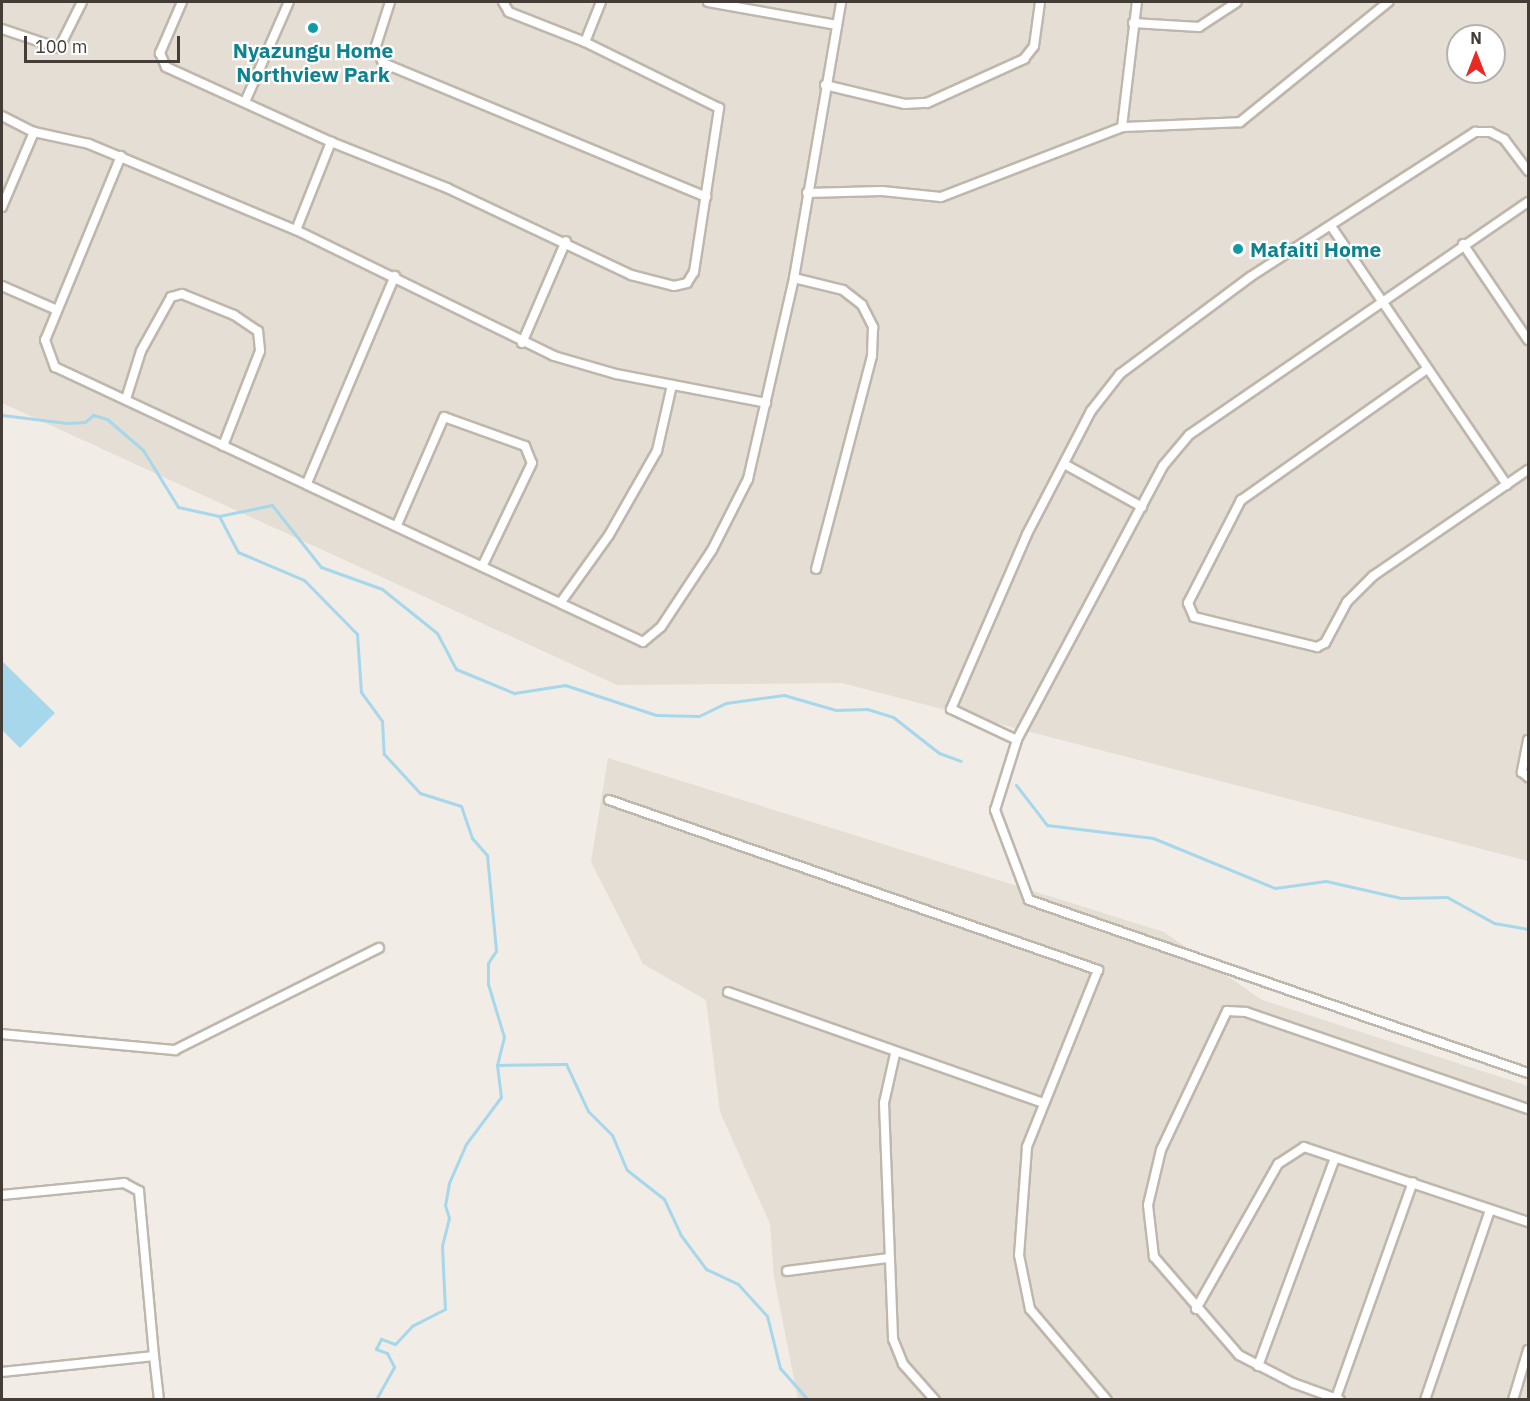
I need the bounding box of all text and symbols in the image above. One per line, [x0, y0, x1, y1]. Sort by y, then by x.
marker: Nyazungu Home Northview Park [306, 21, 320, 35]
scale bar [27, 24, 183, 62]
north arrow [1446, 24, 1506, 84]
text: N [1470, 28, 1482, 48]
text: 100 m [35, 35, 87, 58]
place label: Nyazungu Home Northview Park [233, 37, 393, 87]
place label: Mafaiti Home [1250, 236, 1381, 262]
marker: Mafaiti Home [1231, 242, 1245, 256]

